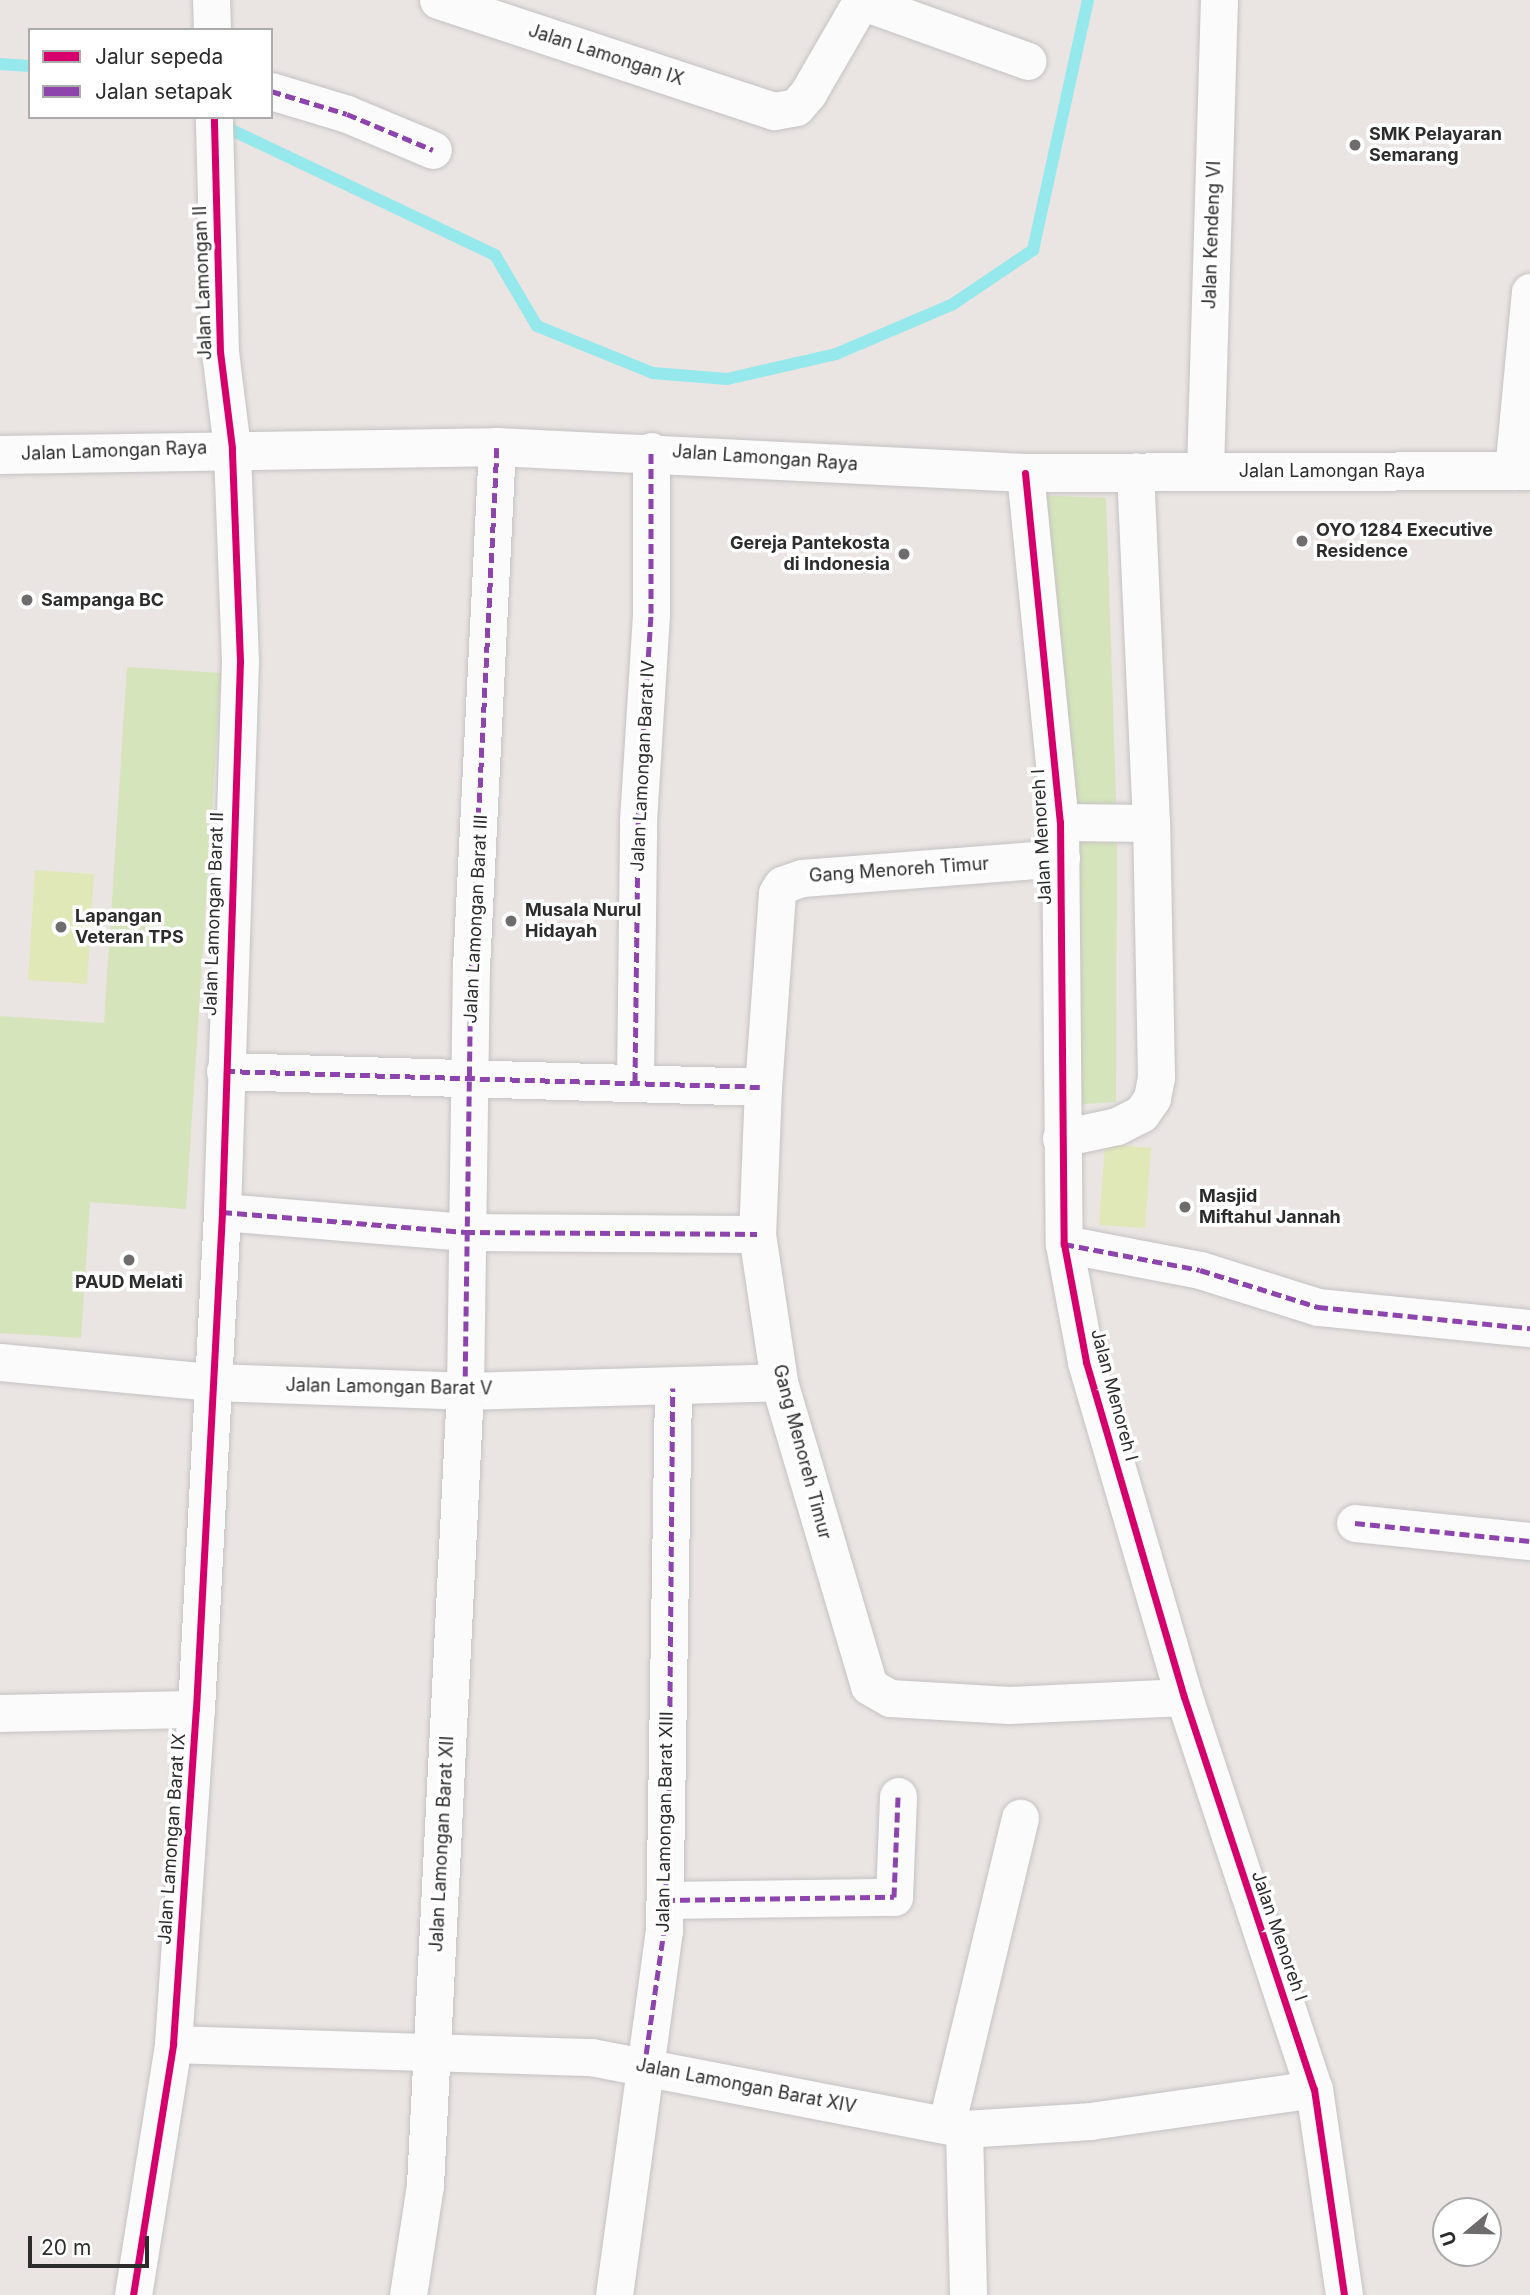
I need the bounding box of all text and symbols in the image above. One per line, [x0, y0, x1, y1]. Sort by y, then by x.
street label: Jalan Lamongan IX [526, 20, 686, 90]
legend [28, 28, 273, 119]
text: Jalur sepeda [95, 44, 223, 69]
text: Jalan setapak [95, 79, 232, 104]
place label: SMK Pelayaran Semarang [1369, 124, 1502, 166]
marker: SMK Pelayaran Semarang [1347, 137, 1363, 153]
street label: Jalan Kendeng VI [1199, 160, 1225, 310]
street label: Jalan Lamongan II [190, 205, 216, 361]
street label: Jalan Lamongan Raya [21, 437, 207, 465]
street label: Jalan Lamongan Raya [671, 441, 859, 475]
street label: Jalan Lamongan Raya [1239, 460, 1425, 482]
place label: OYO 1284 Executive Residence [1316, 520, 1493, 562]
place label: Gereja Pantekosta di Indonesia [730, 533, 890, 576]
marker: OYO 1284 Executive Residence [1294, 533, 1310, 549]
marker: Gereja Pantekosta di Indonesia [896, 546, 912, 562]
place label: Sampanga BC [41, 589, 164, 611]
marker: Sampanga BC [19, 592, 35, 608]
street label: Jalan Lamongan Barat IV [627, 660, 659, 872]
street label: Jalan Menoreh I [1028, 768, 1056, 906]
street label: Jalan Lamongan Barat II [200, 812, 228, 1016]
street label: Jalan Lamongan Barat III [460, 814, 492, 1024]
street label: Gang Menoreh Timur [808, 853, 990, 887]
place label: Musala Nurul Hidayah [525, 900, 641, 942]
place label: Lapangan Veteran TPS [75, 906, 184, 948]
marker: Musala Nurul Hidayah [503, 913, 519, 929]
marker: Lapangan Veteran TPS [53, 919, 69, 935]
place label: Masjid Miftahul Jannah [1199, 1186, 1341, 1228]
marker: Masjid Miftahul Jannah [1177, 1199, 1193, 1215]
marker: PAUD Melati [121, 1252, 137, 1268]
place label: PAUD Melati [75, 1271, 183, 1293]
street label: Jalan Menoreh I [1086, 1326, 1142, 1464]
street label: Gang Menoreh Timur [768, 1362, 836, 1542]
street label: Jalan Lamongan Barat V [285, 1374, 493, 1400]
street label: Jalan Lamongan Barat XIII [652, 1711, 678, 1933]
street label: Jalan Lamongan Barat IX [154, 1733, 190, 1945]
street label: Jalan Lamongan Barat XII [426, 1735, 458, 1953]
street label: Jalan Menoreh I [1247, 1868, 1311, 2004]
street label: Jalan Lamongan Barat XIV [634, 2054, 858, 2118]
north arrow [1432, 2197, 1502, 2267]
scale bar [32, 2222, 152, 2266]
text: U [1435, 2228, 1462, 2249]
text: 20 m [41, 2235, 91, 2260]

